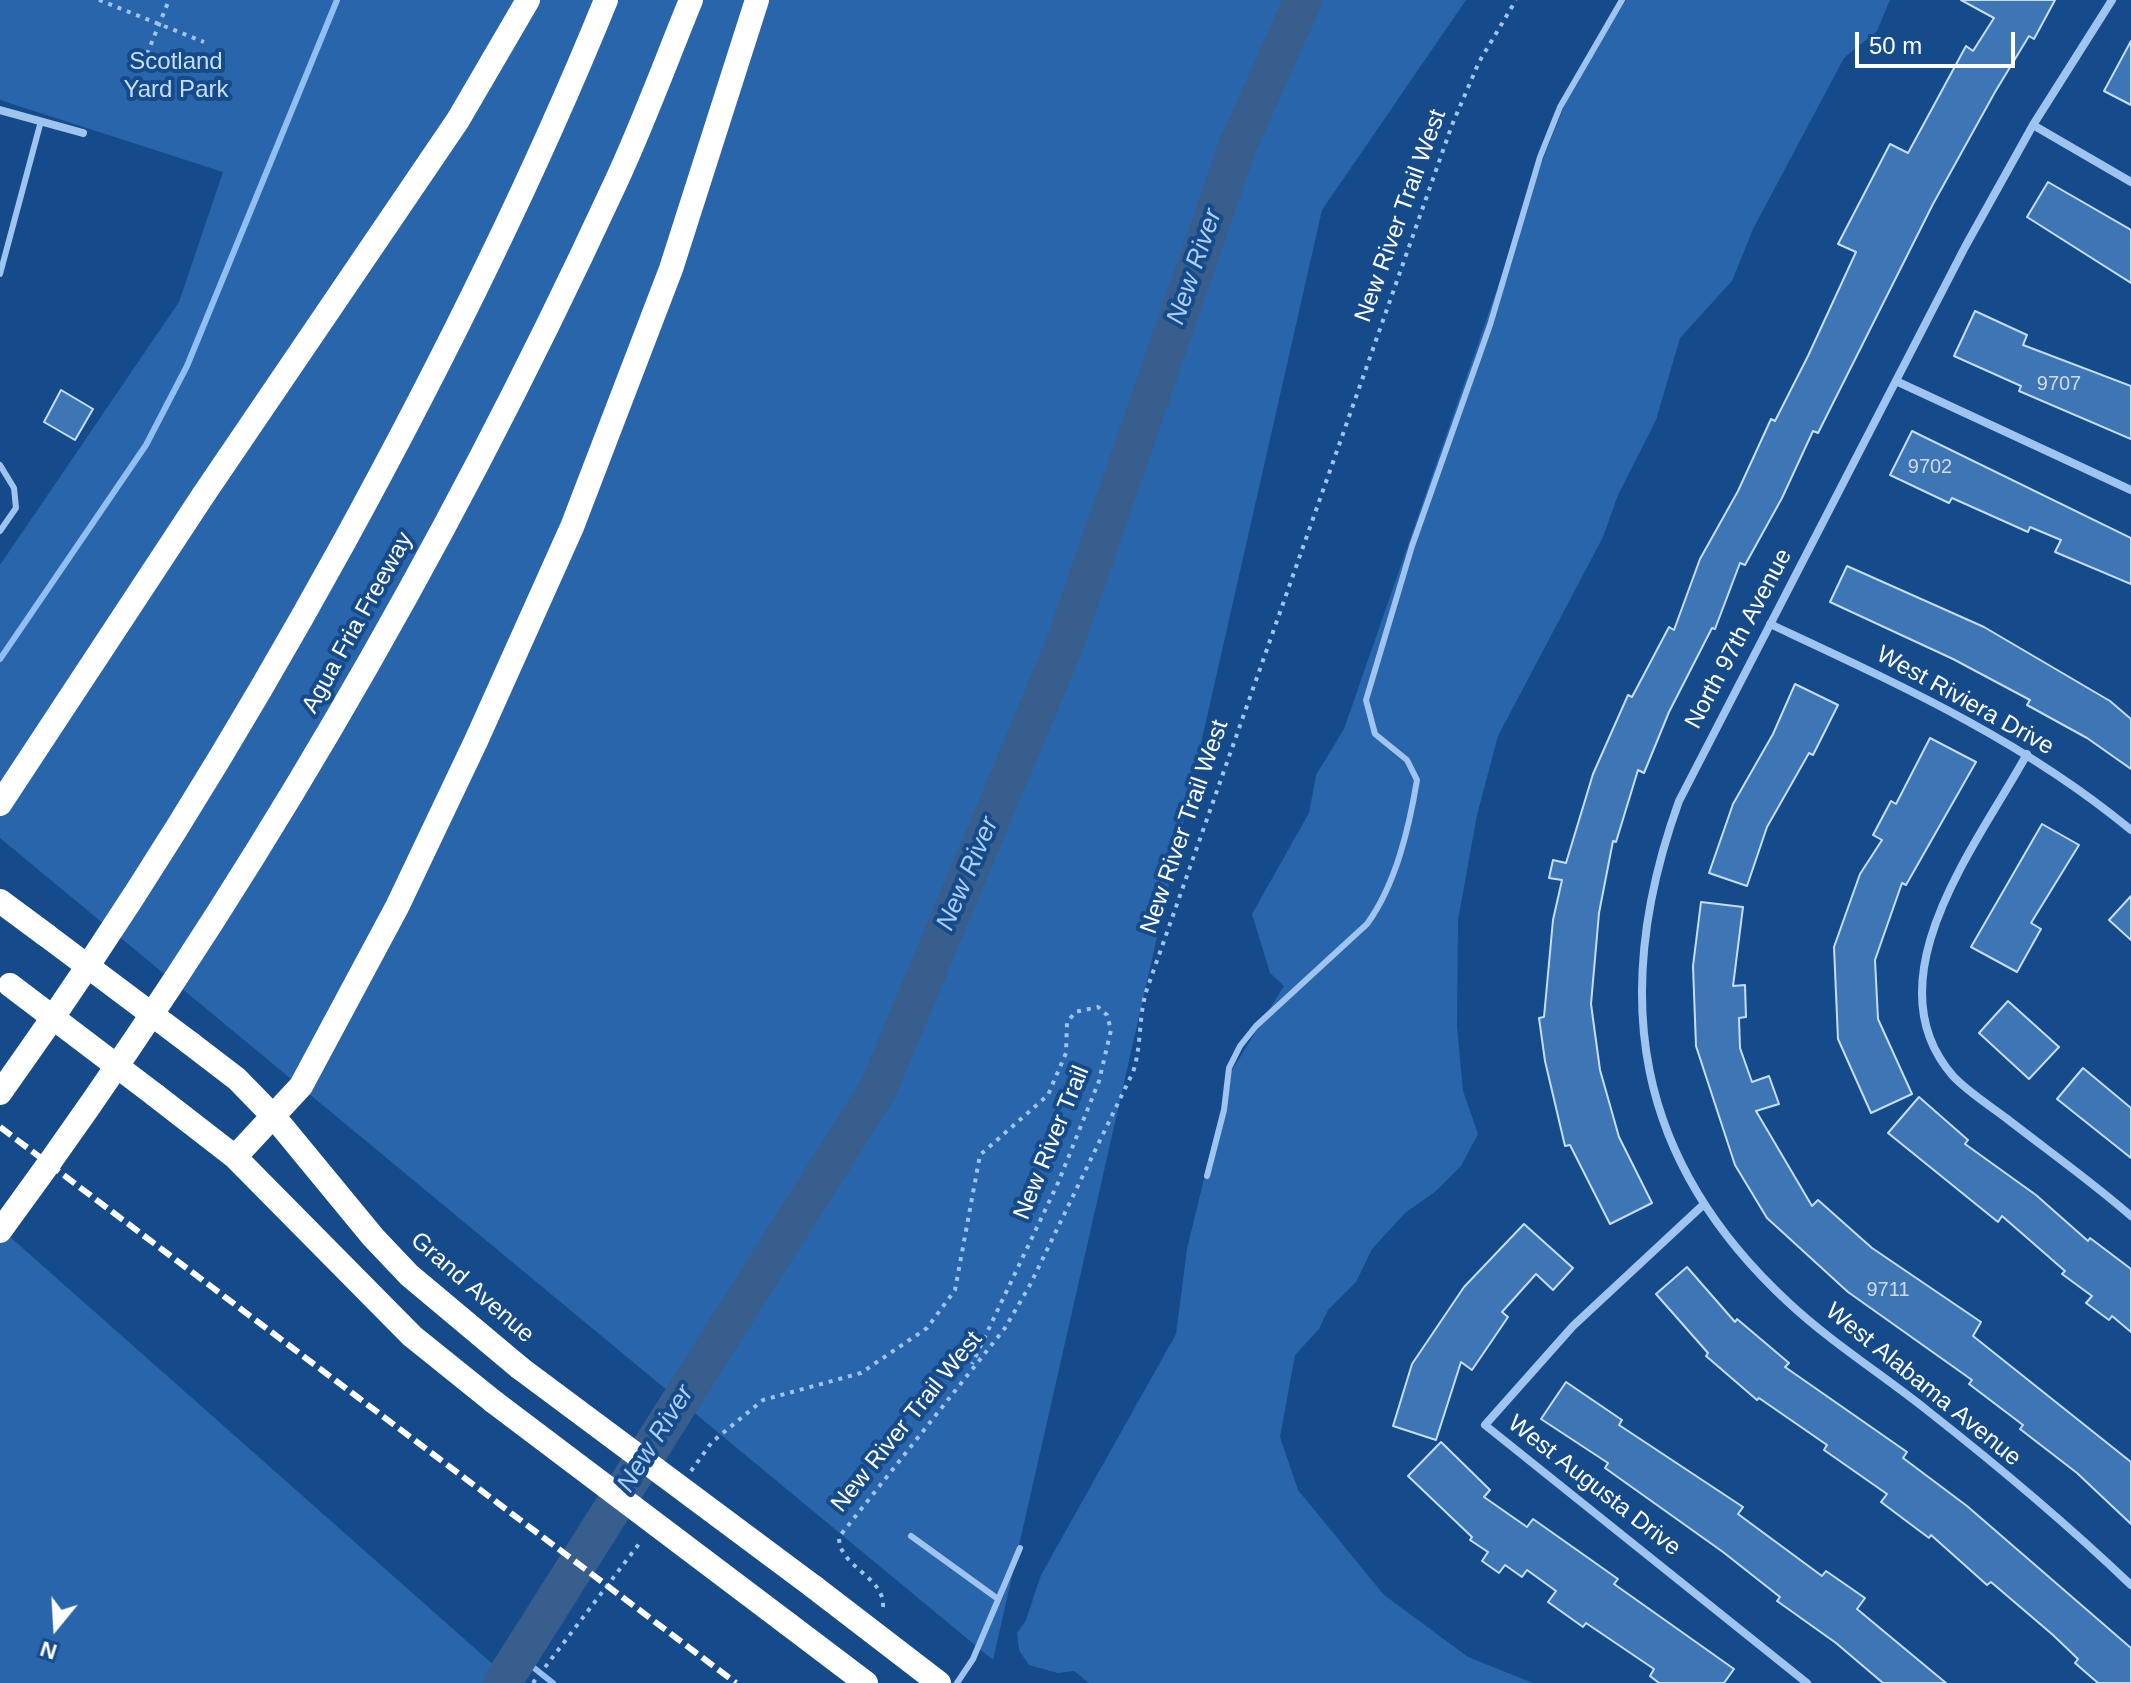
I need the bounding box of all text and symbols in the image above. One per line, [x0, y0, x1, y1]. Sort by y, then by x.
scale bar [1859, 16, 2019, 66]
text: 50 m [1869, 32, 1922, 59]
park label: Scotland Yard Park [124, 48, 228, 104]
street label: New River Trail West [1349, 106, 1453, 326]
water label: New River [1161, 205, 1229, 329]
house number: 9707 [2037, 372, 2081, 396]
house number: 9702 [1908, 455, 1952, 479]
street label: Agua Fria Freeway [296, 527, 420, 719]
street label: North 97th Avenue [1679, 544, 1799, 734]
street label: West Riviera Drive [1871, 640, 2059, 762]
street label: New River Trail West [1135, 716, 1235, 938]
water label: New River [930, 813, 1006, 935]
street label: New River Trail [1008, 1062, 1096, 1224]
street label: Grand Avenue [404, 1227, 540, 1349]
house number: 9711 [1866, 1278, 1910, 1302]
street label: West Alabama Avenue [1819, 1297, 2027, 1473]
street label: New River Trail West [825, 1326, 989, 1518]
water label: New River [611, 1380, 701, 1498]
street label: West Augusta Drive [1502, 1410, 1686, 1562]
north arrow [16, 1587, 96, 1667]
text: N [37, 1636, 60, 1665]

